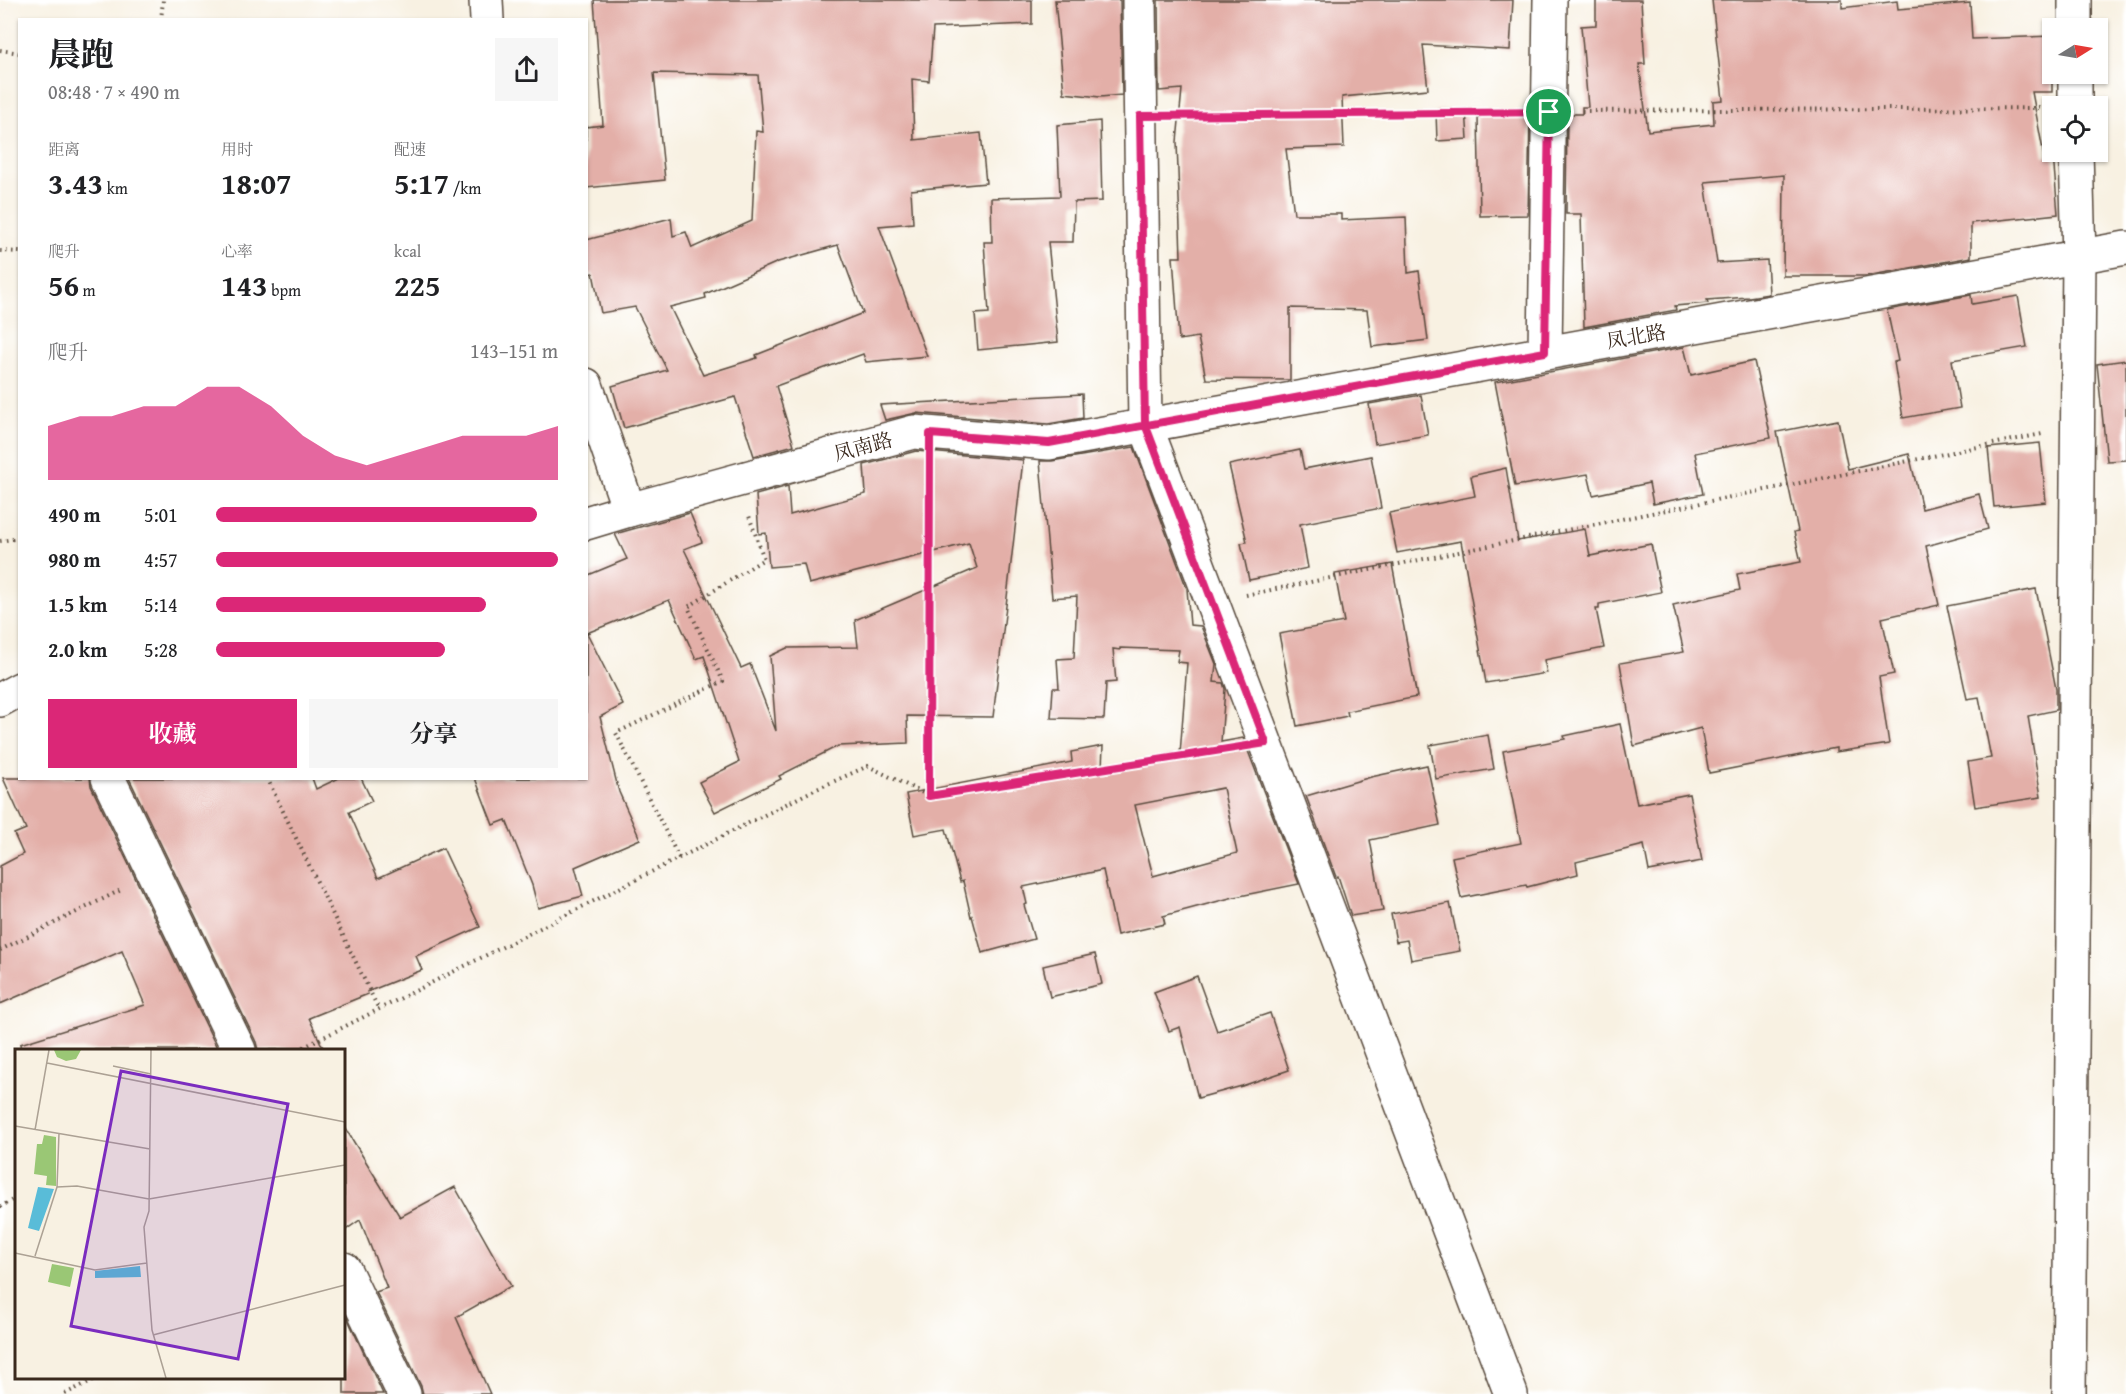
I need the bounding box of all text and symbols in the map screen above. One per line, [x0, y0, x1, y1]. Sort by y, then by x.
north arrow [2042, 18, 2108, 84]
map controls [2042, 18, 2108, 162]
text: 晨跑 [48, 30, 114, 78]
button: share [495, 38, 558, 101]
text: 08:48 · 7 × 490 m [48, 77, 180, 106]
pin [1523, 86, 1574, 137]
icon: arrive [1532, 95, 1565, 128]
button: locate [2042, 96, 2108, 162]
text: 距离 [48, 137, 80, 161]
text: 用时 [221, 137, 253, 161]
text: 配速 [394, 137, 426, 161]
text: 3.43 [48, 161, 103, 205]
text: 18:07 [221, 161, 292, 205]
text: 5:17 [394, 161, 449, 205]
text: km [103, 176, 128, 200]
text: /km [449, 176, 481, 200]
text: 爬升 [48, 239, 80, 263]
text: 心率 [221, 239, 253, 263]
text: kcal [394, 239, 421, 263]
text: 56 [48, 263, 79, 307]
text: 143 [221, 263, 268, 307]
text: 225 [394, 263, 441, 307]
text: m [79, 278, 96, 302]
text: bpm [268, 278, 301, 302]
street label: 凤北路 [1604, 317, 1668, 355]
text: 143–151 m [470, 336, 558, 365]
text: 爬升 [48, 337, 88, 366]
street label: 凤南路 [830, 424, 896, 468]
text: 490 m [48, 500, 101, 529]
text: 5:01 [144, 500, 178, 529]
text: 980 m [48, 545, 101, 574]
text: 4:57 [144, 545, 178, 574]
text: 1.5 km [48, 590, 107, 619]
text: 5:14 [144, 590, 178, 619]
text: 2.0 km [48, 635, 107, 664]
text: 5:28 [144, 635, 178, 664]
button: 收藏 [48, 699, 297, 768]
button: 分享 [309, 699, 558, 768]
inset map [15, 1049, 345, 1379]

